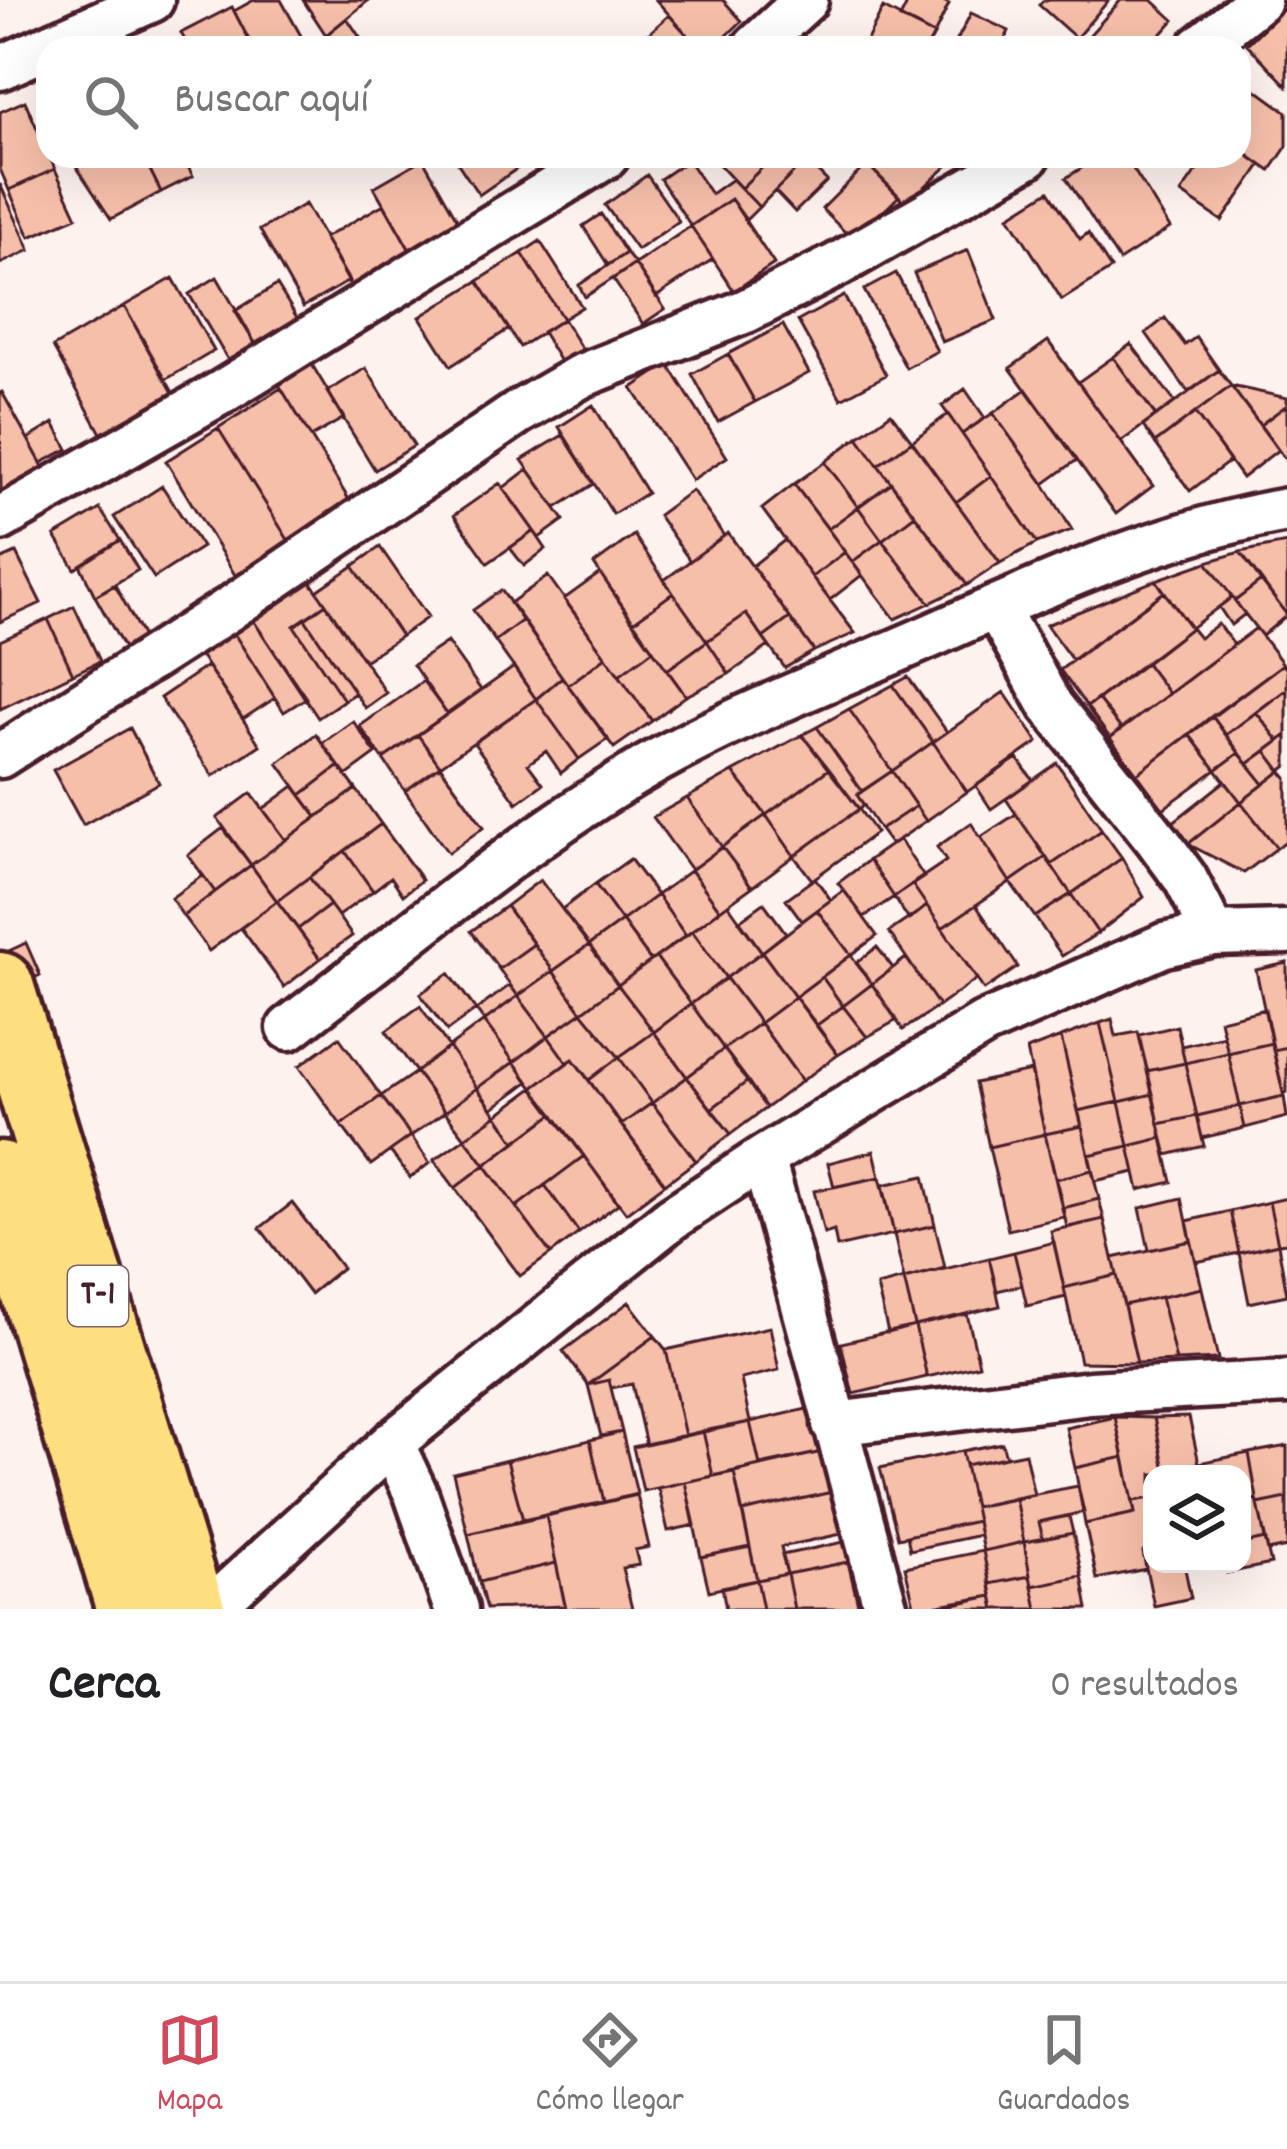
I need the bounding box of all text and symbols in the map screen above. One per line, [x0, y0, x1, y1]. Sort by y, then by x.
search box [36, 36, 1251, 168]
icon: search [78, 69, 144, 135]
text: Buscar aquí [174, 70, 369, 134]
road number: T-1 [68, 1266, 128, 1326]
map controls [1143, 1465, 1251, 1573]
button: layers [1143, 1465, 1251, 1573]
text: Cerca [48, 1651, 159, 1723]
text: 0 resultados [1050, 1660, 1239, 1715]
tab: Mapa [157, 2007, 223, 2126]
tab: Cómo llegar [536, 2007, 684, 2126]
tab: Guardados [997, 2007, 1130, 2126]

